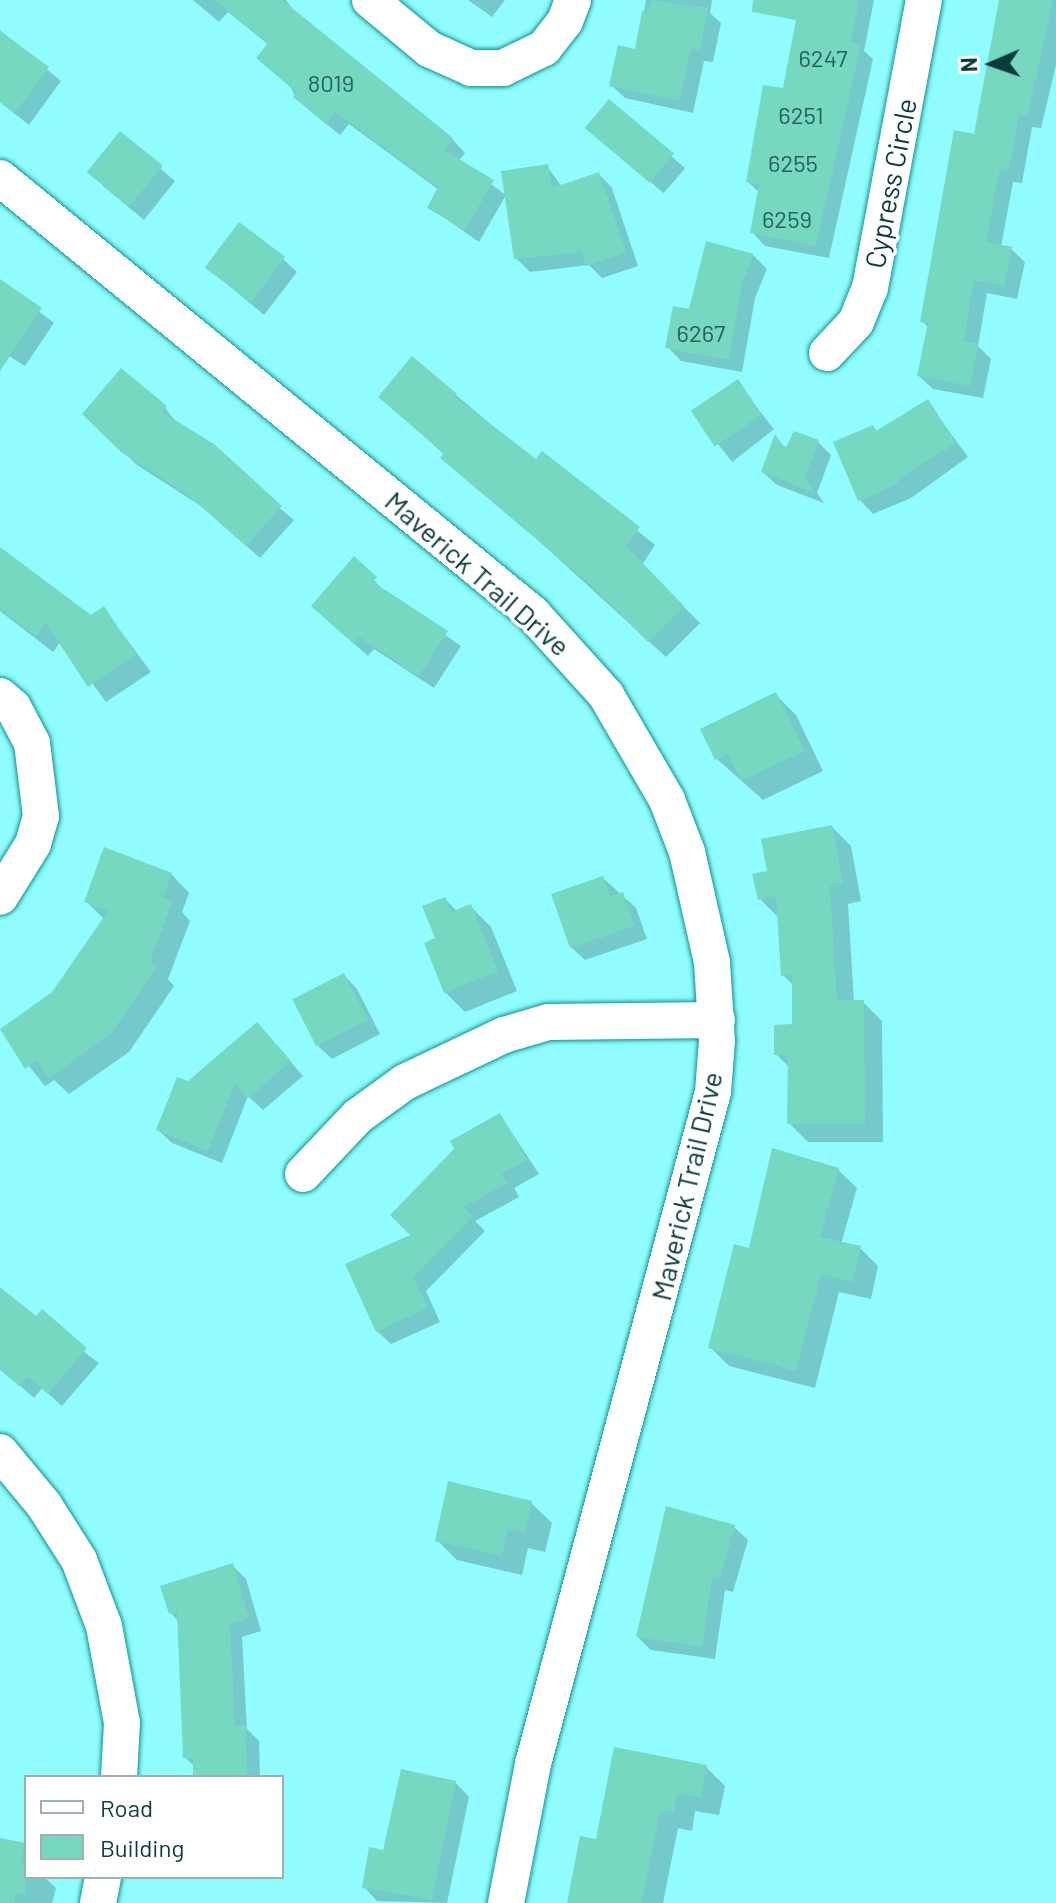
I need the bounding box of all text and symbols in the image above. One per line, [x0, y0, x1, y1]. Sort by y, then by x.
north arrow [952, 24, 1032, 104]
house number: 6247 [798, 44, 848, 72]
text: N [955, 57, 981, 73]
house number: 8019 [308, 69, 354, 97]
street label: Cypress Circle [857, 95, 923, 271]
house number: 6251 [778, 101, 824, 129]
house number: 6255 [768, 149, 818, 177]
house number: 6259 [762, 205, 812, 233]
house number: 6267 [677, 319, 725, 347]
street label: Maverick Trail Drive [379, 484, 577, 662]
street label: Maverick Trail Drive [643, 1068, 729, 1304]
legend [24, 1775, 284, 1879]
text: Road [100, 1793, 153, 1822]
text: Building [100, 1833, 184, 1862]

